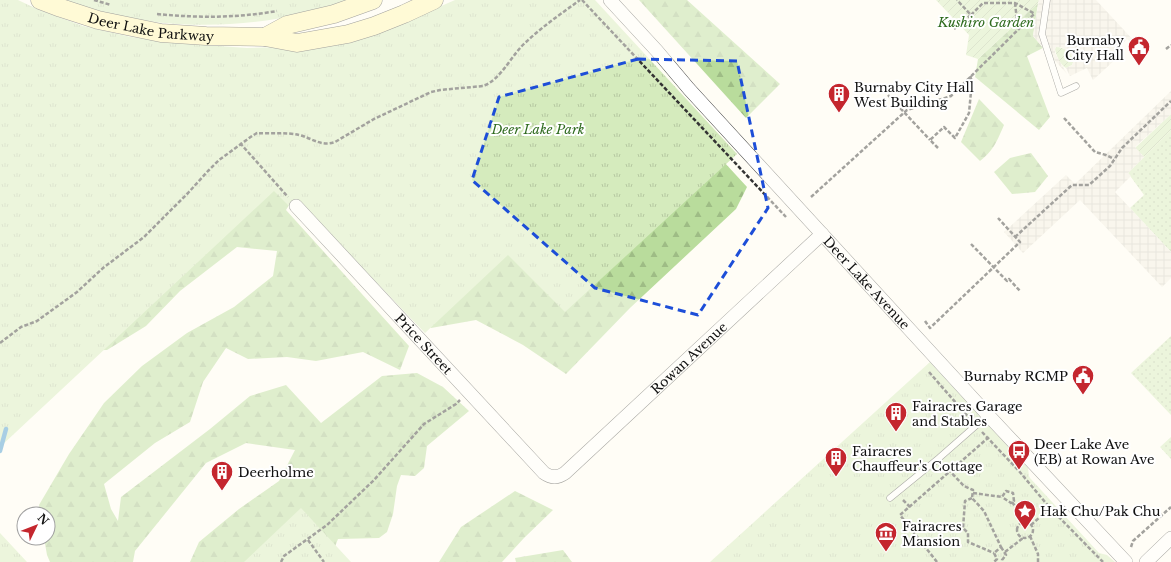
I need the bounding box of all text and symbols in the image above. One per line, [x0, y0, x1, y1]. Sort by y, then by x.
street label: Deer Lake Parkway [85, 9, 215, 45]
park label: Kushiro Garden [937, 14, 1034, 31]
place label: Burnaby City Hall [1065, 32, 1125, 64]
public building icon: Burnaby City Hall [1126, 34, 1152, 67]
place label: Burnaby City Hall West Building [853, 79, 974, 111]
building icon: Burnaby City Hall West Building [826, 81, 852, 114]
park label: Deer Lake Park [491, 121, 585, 138]
street label: Deer Lake Avenue [819, 233, 913, 333]
street label: Price Street [391, 310, 456, 378]
street label: Rowan Avenue [647, 319, 731, 398]
public building icon: Burnaby RCMP [1070, 363, 1096, 396]
place label: Burnaby RCMP [964, 368, 1068, 385]
place label: Fairacres Garage and Stables [912, 398, 1022, 430]
building icon: Fairacres Garage and Stables [883, 400, 909, 433]
place label: Deer Lake Ave (EB) at Rowan Ave [1034, 436, 1154, 468]
bus stop icon: Deer Lake Ave (EB) at Rowan Ave [1006, 438, 1032, 471]
place label: Fairacres Chauffeur's Cottage [852, 443, 982, 475]
building icon: Fairacres Chauffeur's Cottage [823, 445, 849, 478]
building icon: Deerholme [209, 459, 235, 492]
place label: Deerholme [238, 464, 314, 481]
place icon: Hak Chu/Pak Chu [1012, 498, 1038, 531]
place label: Hak Chu/Pak Chu [1040, 503, 1161, 520]
north arrow [16, 506, 56, 546]
text: N [35, 511, 52, 528]
place label: Fairacres Mansion [902, 518, 962, 550]
museum icon: Fairacres Mansion [873, 520, 899, 553]

